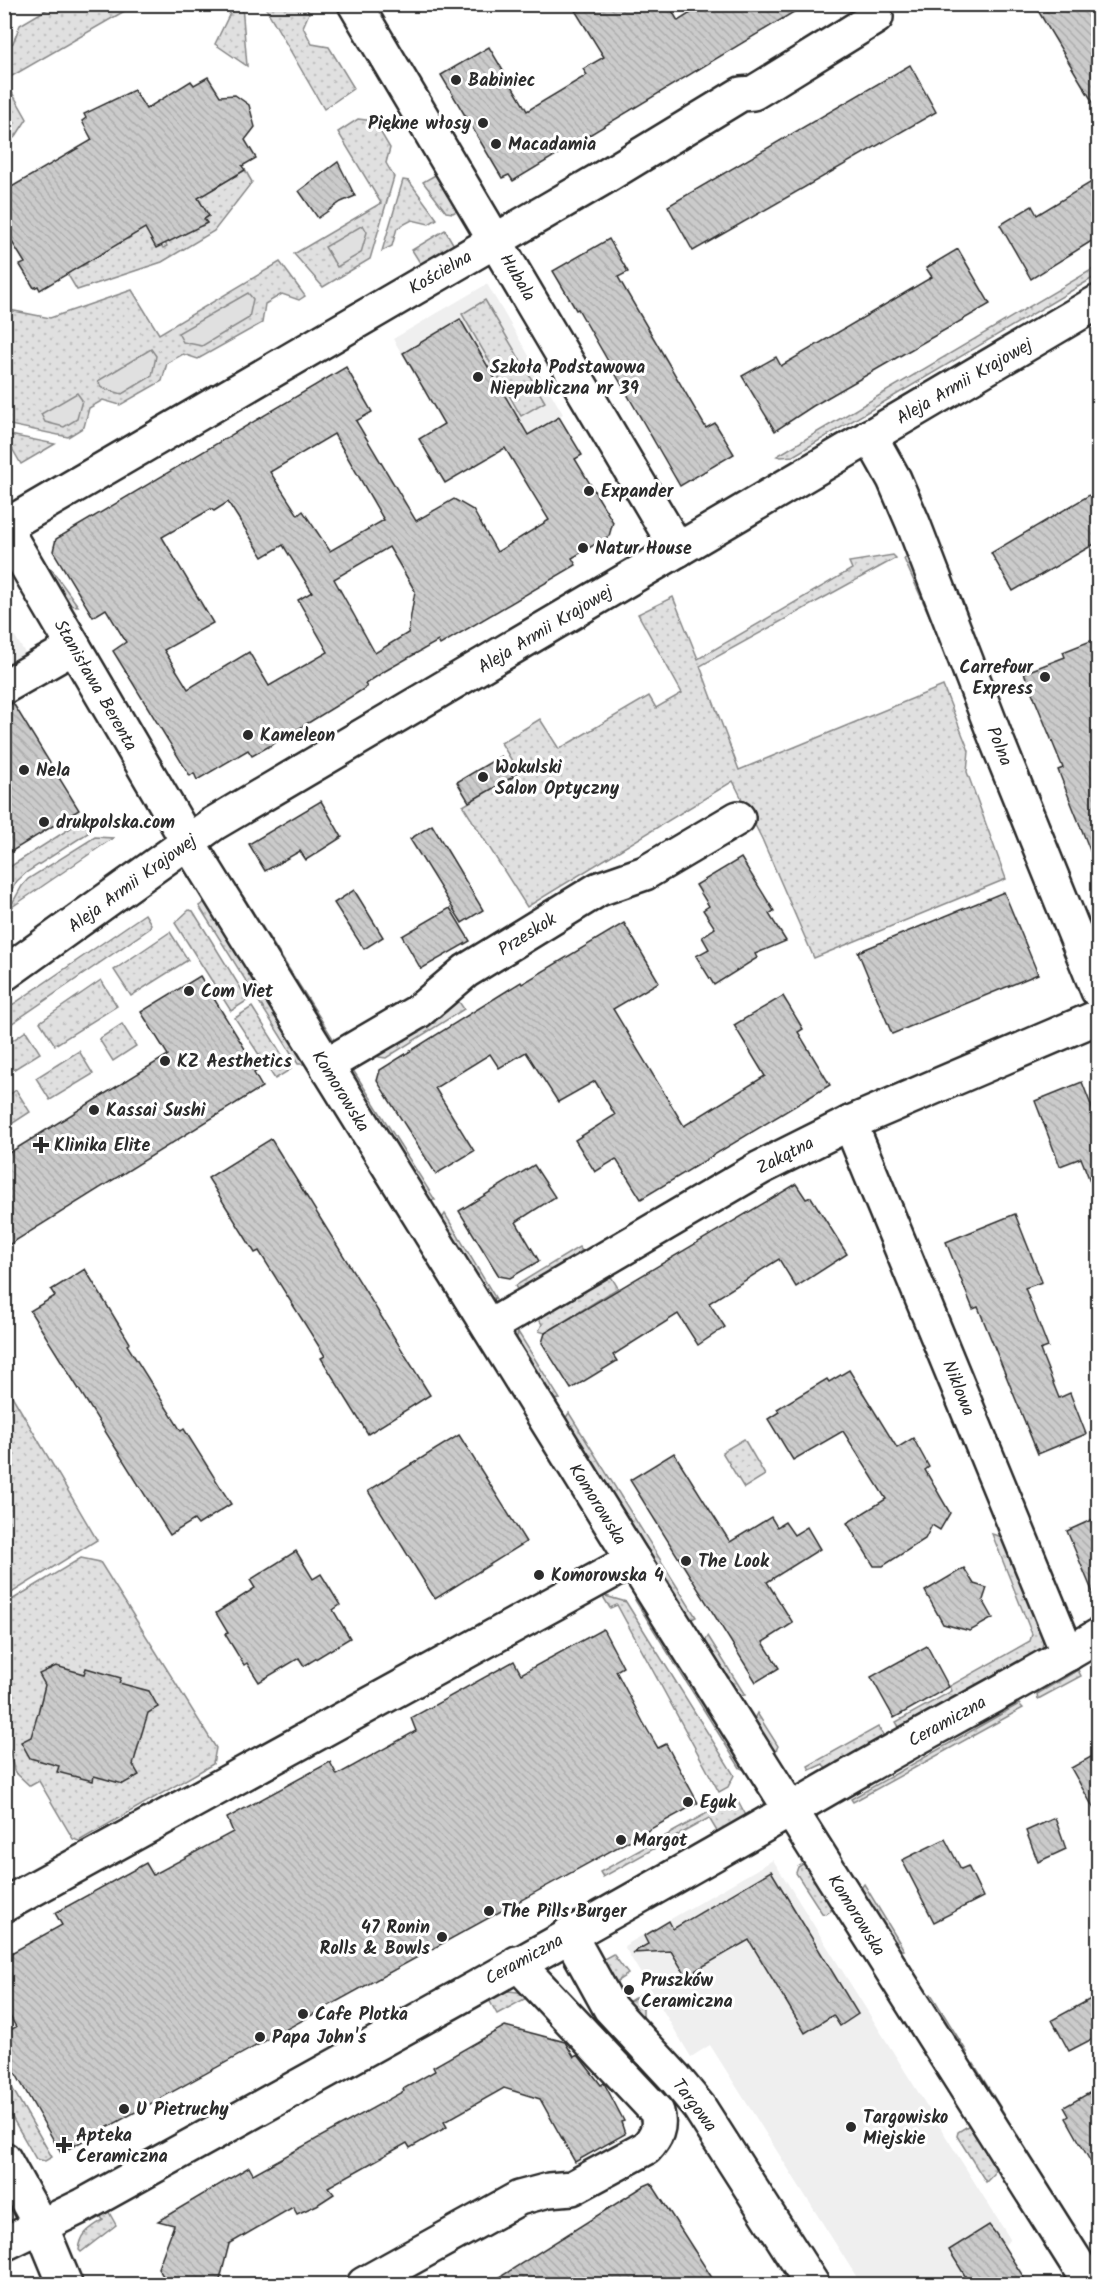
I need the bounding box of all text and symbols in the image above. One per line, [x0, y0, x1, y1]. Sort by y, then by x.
place label: Babiniec [468, 67, 536, 96]
marker: Babiniec [449, 73, 463, 87]
place label: Piękne włosy [368, 110, 472, 139]
marker: Piękne włosy [476, 116, 490, 130]
place label: Macadamia [508, 131, 596, 160]
marker: Macadamia [489, 137, 503, 151]
street label: Kościelna [403, 243, 478, 303]
street label: Hubala [491, 248, 542, 307]
street label: Aleja Armii Krajowej [891, 331, 1040, 433]
place label: Szkoła Podstawowa Niepubliczna nr 39 [490, 354, 645, 404]
marker: Szkoła Podstawowa Niepubliczna nr 39 [471, 370, 485, 384]
place label: Expander [601, 478, 675, 507]
marker: Expander [582, 484, 596, 498]
place label: Natur House [595, 535, 692, 564]
marker: Natur House [576, 541, 590, 555]
street label: Aleja Armii Krajowej [473, 578, 620, 682]
street label: Stanisława Berenta [45, 614, 144, 757]
place label: Carrefour Express [960, 654, 1034, 704]
marker: Carrefour Express [1038, 670, 1052, 684]
place label: Kameleon [260, 722, 335, 751]
street label: Polna [978, 722, 1020, 771]
marker: Kameleon [241, 728, 255, 742]
place label: Wokulski Salon Optyczny [495, 754, 620, 804]
place label: Nela [36, 757, 70, 786]
marker: Nela [17, 763, 31, 777]
marker: Wokulski Salon Optyczny [476, 770, 490, 784]
place label: drukpolska.com [56, 809, 175, 838]
marker: drukpolska.com [37, 815, 51, 829]
street label: Aleja Armii Krajowej [62, 827, 205, 941]
street label: Przeskok [493, 906, 563, 965]
place label: Com Viet [201, 978, 274, 1007]
marker: Com Viet [182, 984, 196, 998]
street label: Komorowska [303, 1045, 376, 1139]
place label: KZ Aesthetics [177, 1048, 293, 1077]
marker: KZ Aesthetics [158, 1054, 172, 1068]
place label: Kassai Sushi [106, 1097, 206, 1126]
marker: Kassai Sushi [87, 1103, 101, 1117]
street label: Zakątna [752, 1129, 820, 1183]
place label: Klinika Elite [54, 1132, 150, 1161]
marker: Klinika Elite [32, 1136, 50, 1154]
street label: Niklowa [933, 1356, 982, 1421]
street label: Komorowska [560, 1458, 633, 1552]
place label: The Look [698, 1548, 770, 1577]
marker: The Look [679, 1554, 693, 1568]
place label: Komorowska 4 [551, 1562, 664, 1591]
marker: Komorowska 4 [532, 1568, 546, 1582]
street label: Ceramiczna [903, 1689, 992, 1756]
place label: Eguk [700, 1789, 737, 1818]
marker: Eguk [681, 1795, 695, 1809]
place label: Margot [633, 1827, 688, 1856]
marker: Margot [614, 1833, 628, 1847]
street label: Komorowska [819, 1869, 892, 1963]
place label: The Pills Burger [501, 1898, 628, 1927]
marker: The Pills Burger [482, 1904, 496, 1918]
place label: 47 Ronin Rolls & Bowls [320, 1914, 431, 1964]
street label: Ceramiczna [480, 1927, 569, 1994]
marker: 47 Ronin Rolls & Bowls [435, 1930, 449, 1944]
place label: Pruszków Ceramiczna [641, 1967, 733, 2017]
marker: Pruszków Ceramiczna [622, 1983, 636, 1997]
place label: Cafe Plotka [315, 2001, 408, 2030]
marker: Cafe Plotka [296, 2007, 310, 2021]
place label: Papa John's [272, 2024, 367, 2053]
marker: Papa John's [253, 2030, 267, 2044]
street label: Targowa [664, 2073, 724, 2139]
place label: U Pietruchy [136, 2096, 229, 2125]
marker: U Pietruchy [117, 2102, 131, 2116]
place label: Targowisko Miejskie [863, 2104, 948, 2154]
marker: Targowisko Miejskie [844, 2120, 858, 2134]
place label: Apteka Ceramiczna [76, 2122, 168, 2172]
marker: Apteka Ceramiczna [57, 2138, 71, 2152]

